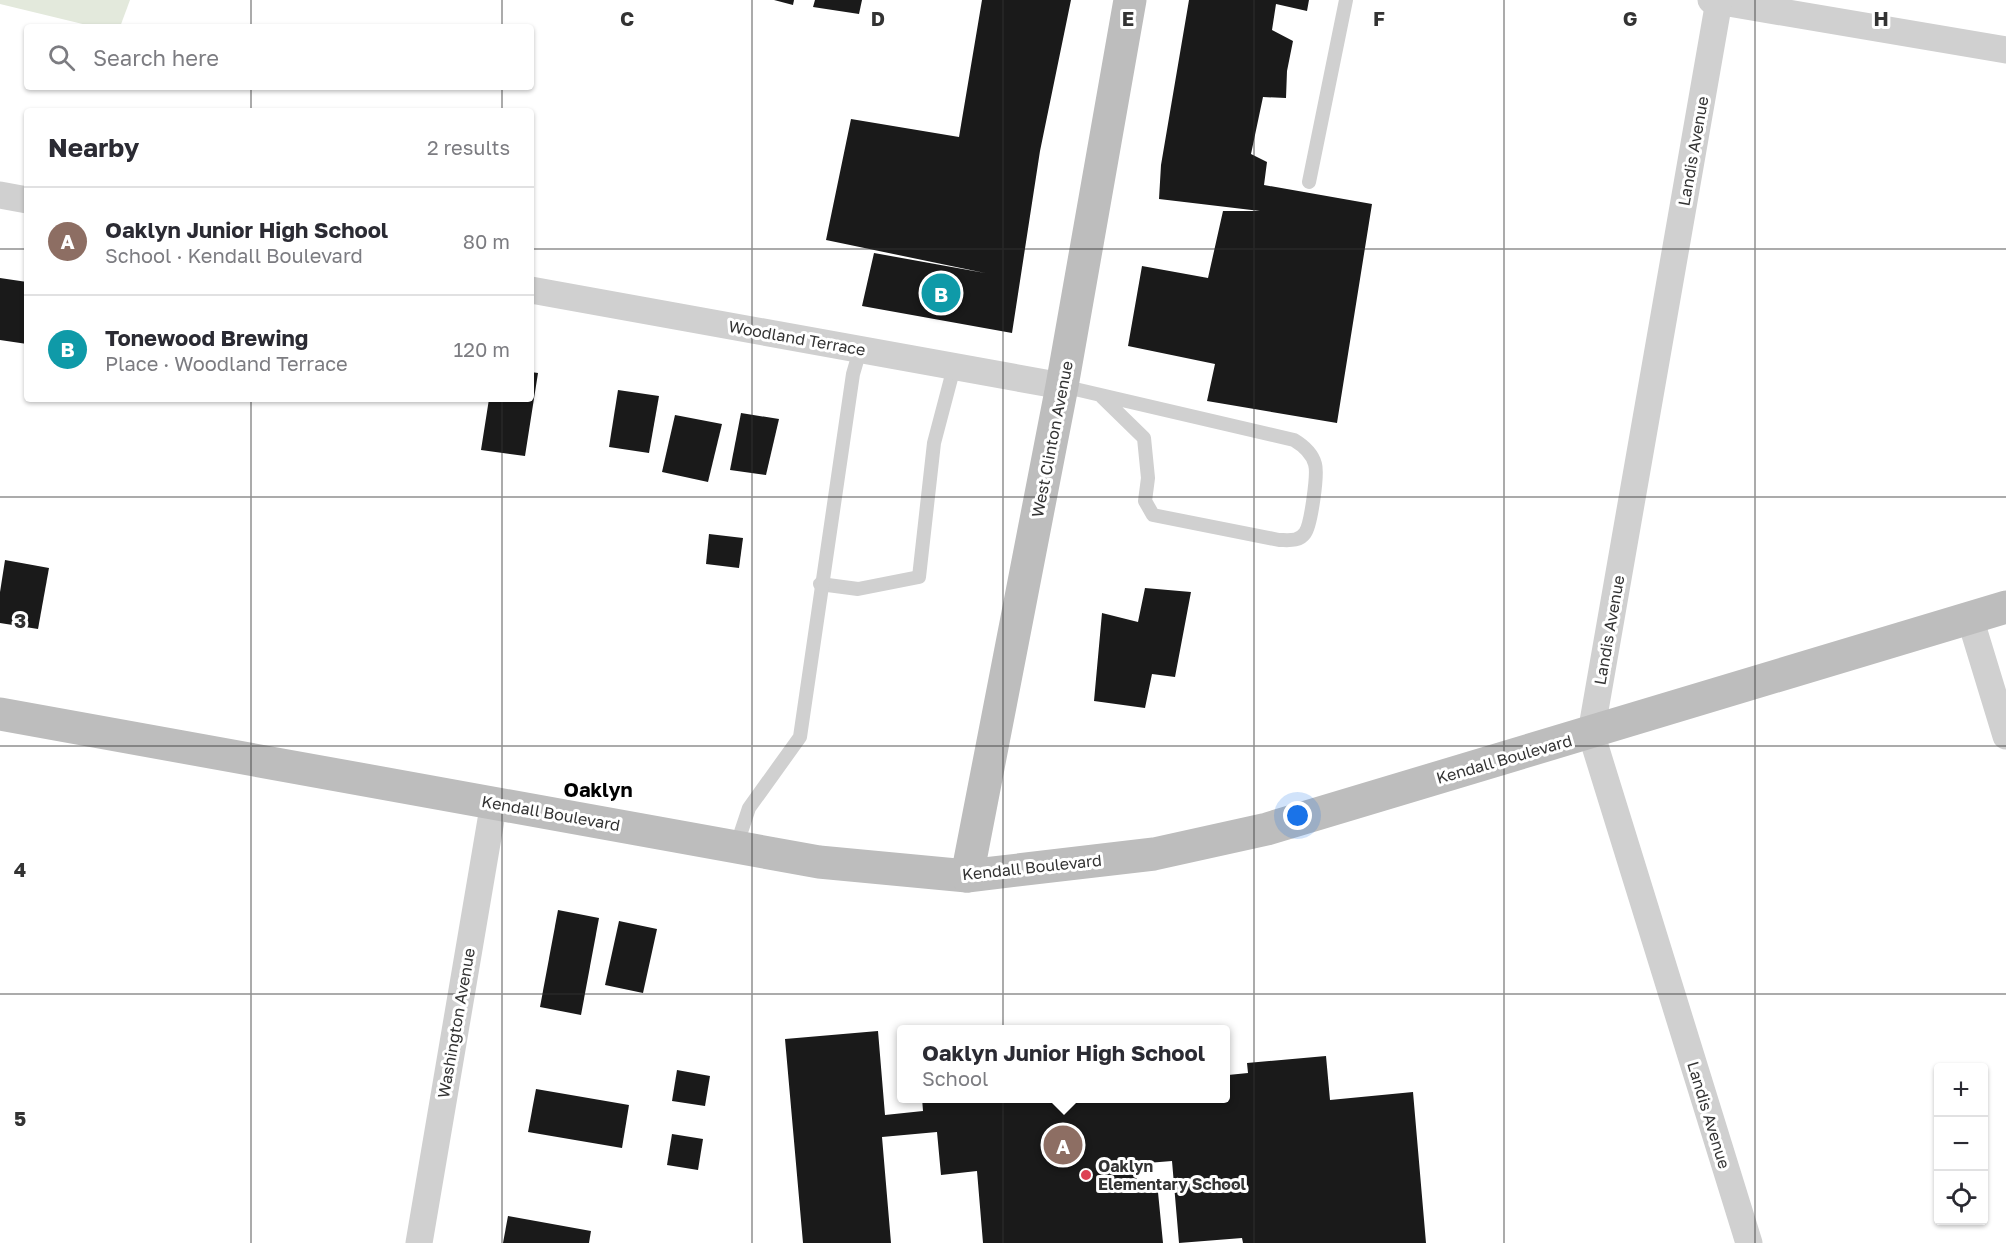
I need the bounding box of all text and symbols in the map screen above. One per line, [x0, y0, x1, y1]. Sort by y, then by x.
text: C [620, 6, 634, 30]
text: D [871, 6, 885, 30]
text: E [1122, 6, 1134, 30]
text: F [1373, 6, 1385, 30]
text: G [1623, 6, 1637, 30]
text: H [1873, 6, 1889, 30]
search box [24, 24, 534, 90]
icon: search [45, 41, 78, 74]
text: Search here [93, 44, 219, 71]
street label: Landis Avenue [1673, 94, 1713, 208]
text: Nearby [48, 132, 139, 163]
text: 2 results [427, 135, 510, 159]
text: Oaklyn Junior High School [105, 216, 388, 243]
text: A [60, 229, 75, 253]
text: 80 m [463, 229, 510, 253]
text: School · Kendall Boulevard [105, 243, 363, 267]
pin: B [922, 270, 960, 316]
street label: Woodland Terrace [727, 316, 867, 360]
text: Tonewood Brewing [105, 324, 308, 351]
text: B [60, 337, 75, 361]
text: 120 m [454, 337, 510, 361]
text: Place · Woodland Terrace [105, 351, 348, 375]
street label: West Clinton Avenue [1027, 359, 1077, 519]
street label: Landis Avenue [1589, 573, 1629, 687]
text: 3 [14, 608, 26, 632]
street label: Kendall Boulevard [1434, 730, 1574, 788]
district label: Oaklyn [564, 777, 633, 801]
street label: Kendall Boulevard [480, 791, 622, 835]
your location [1283, 801, 1312, 830]
street label: Kendall Boulevard [961, 850, 1103, 884]
text: 4 [14, 857, 26, 881]
street label: Washington Avenue [433, 946, 479, 1100]
popup [897, 1025, 1230, 1103]
text: Oaklyn Junior High School [922, 1039, 1205, 1066]
street label: Landis Avenue [1683, 1059, 1735, 1171]
map controls [1934, 1063, 1988, 1225]
button: + [1934, 1063, 1988, 1117]
text: School [922, 1066, 988, 1090]
text: 5 [14, 1106, 26, 1130]
button: − [1934, 1117, 1988, 1171]
pin: A [1044, 1122, 1082, 1168]
place label: Oaklyn Elementary School [1098, 1156, 1247, 1194]
marker: Oaklyn Elementary School [1079, 1168, 1093, 1182]
button: locate [1934, 1171, 1988, 1225]

